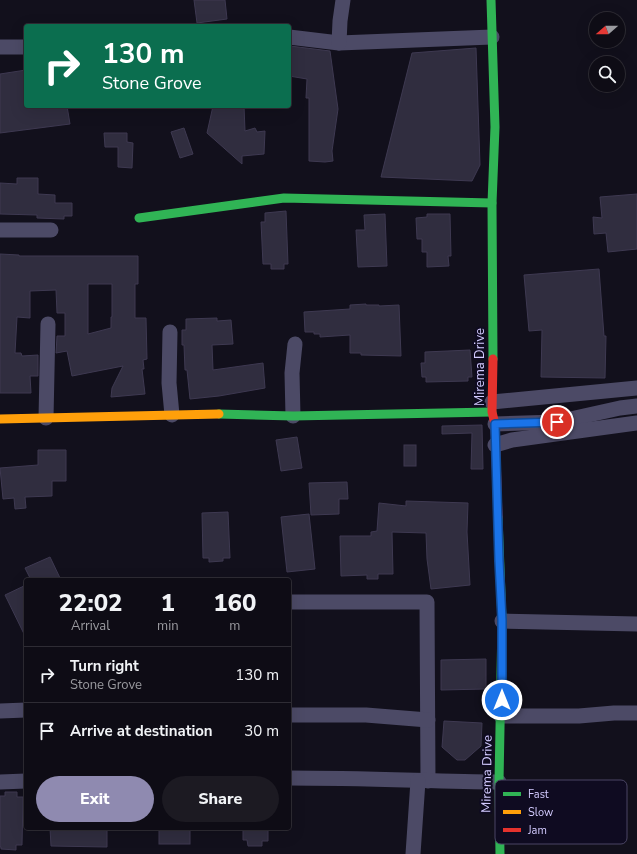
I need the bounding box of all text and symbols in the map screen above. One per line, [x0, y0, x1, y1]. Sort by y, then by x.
north arrow [589, 12, 625, 48]
map controls [589, 12, 625, 92]
text: 130 m [102, 35, 185, 73]
icon: right [36, 40, 88, 92]
button: search [589, 56, 625, 92]
text: Stone Grove [102, 71, 202, 95]
street label: Mirema Drive [471, 328, 489, 406]
pin [540, 405, 574, 439]
icon: arrive [546, 411, 568, 433]
text: 22:02 [59, 587, 122, 619]
text: 1 [161, 587, 175, 619]
text: 160 [213, 587, 256, 619]
text: Arrival [71, 617, 110, 635]
text: min [157, 617, 179, 635]
text: m [229, 617, 240, 635]
text: Turn right [70, 656, 139, 676]
icon: right [36, 664, 58, 686]
text: 130 m [235, 665, 279, 685]
text: Stone Grove [70, 676, 142, 694]
position arrow [481, 679, 523, 721]
icon: arrive [36, 720, 58, 742]
text: Arrive at destination [70, 721, 213, 741]
text: 30 m [244, 721, 279, 741]
street label: Mirema Drive [477, 735, 497, 813]
button: Exit [36, 776, 154, 822]
button: Share [162, 776, 279, 822]
legend [495, 780, 627, 844]
text: Fast [528, 787, 549, 802]
text: Slow [528, 805, 553, 820]
text: Jam [527, 823, 547, 838]

